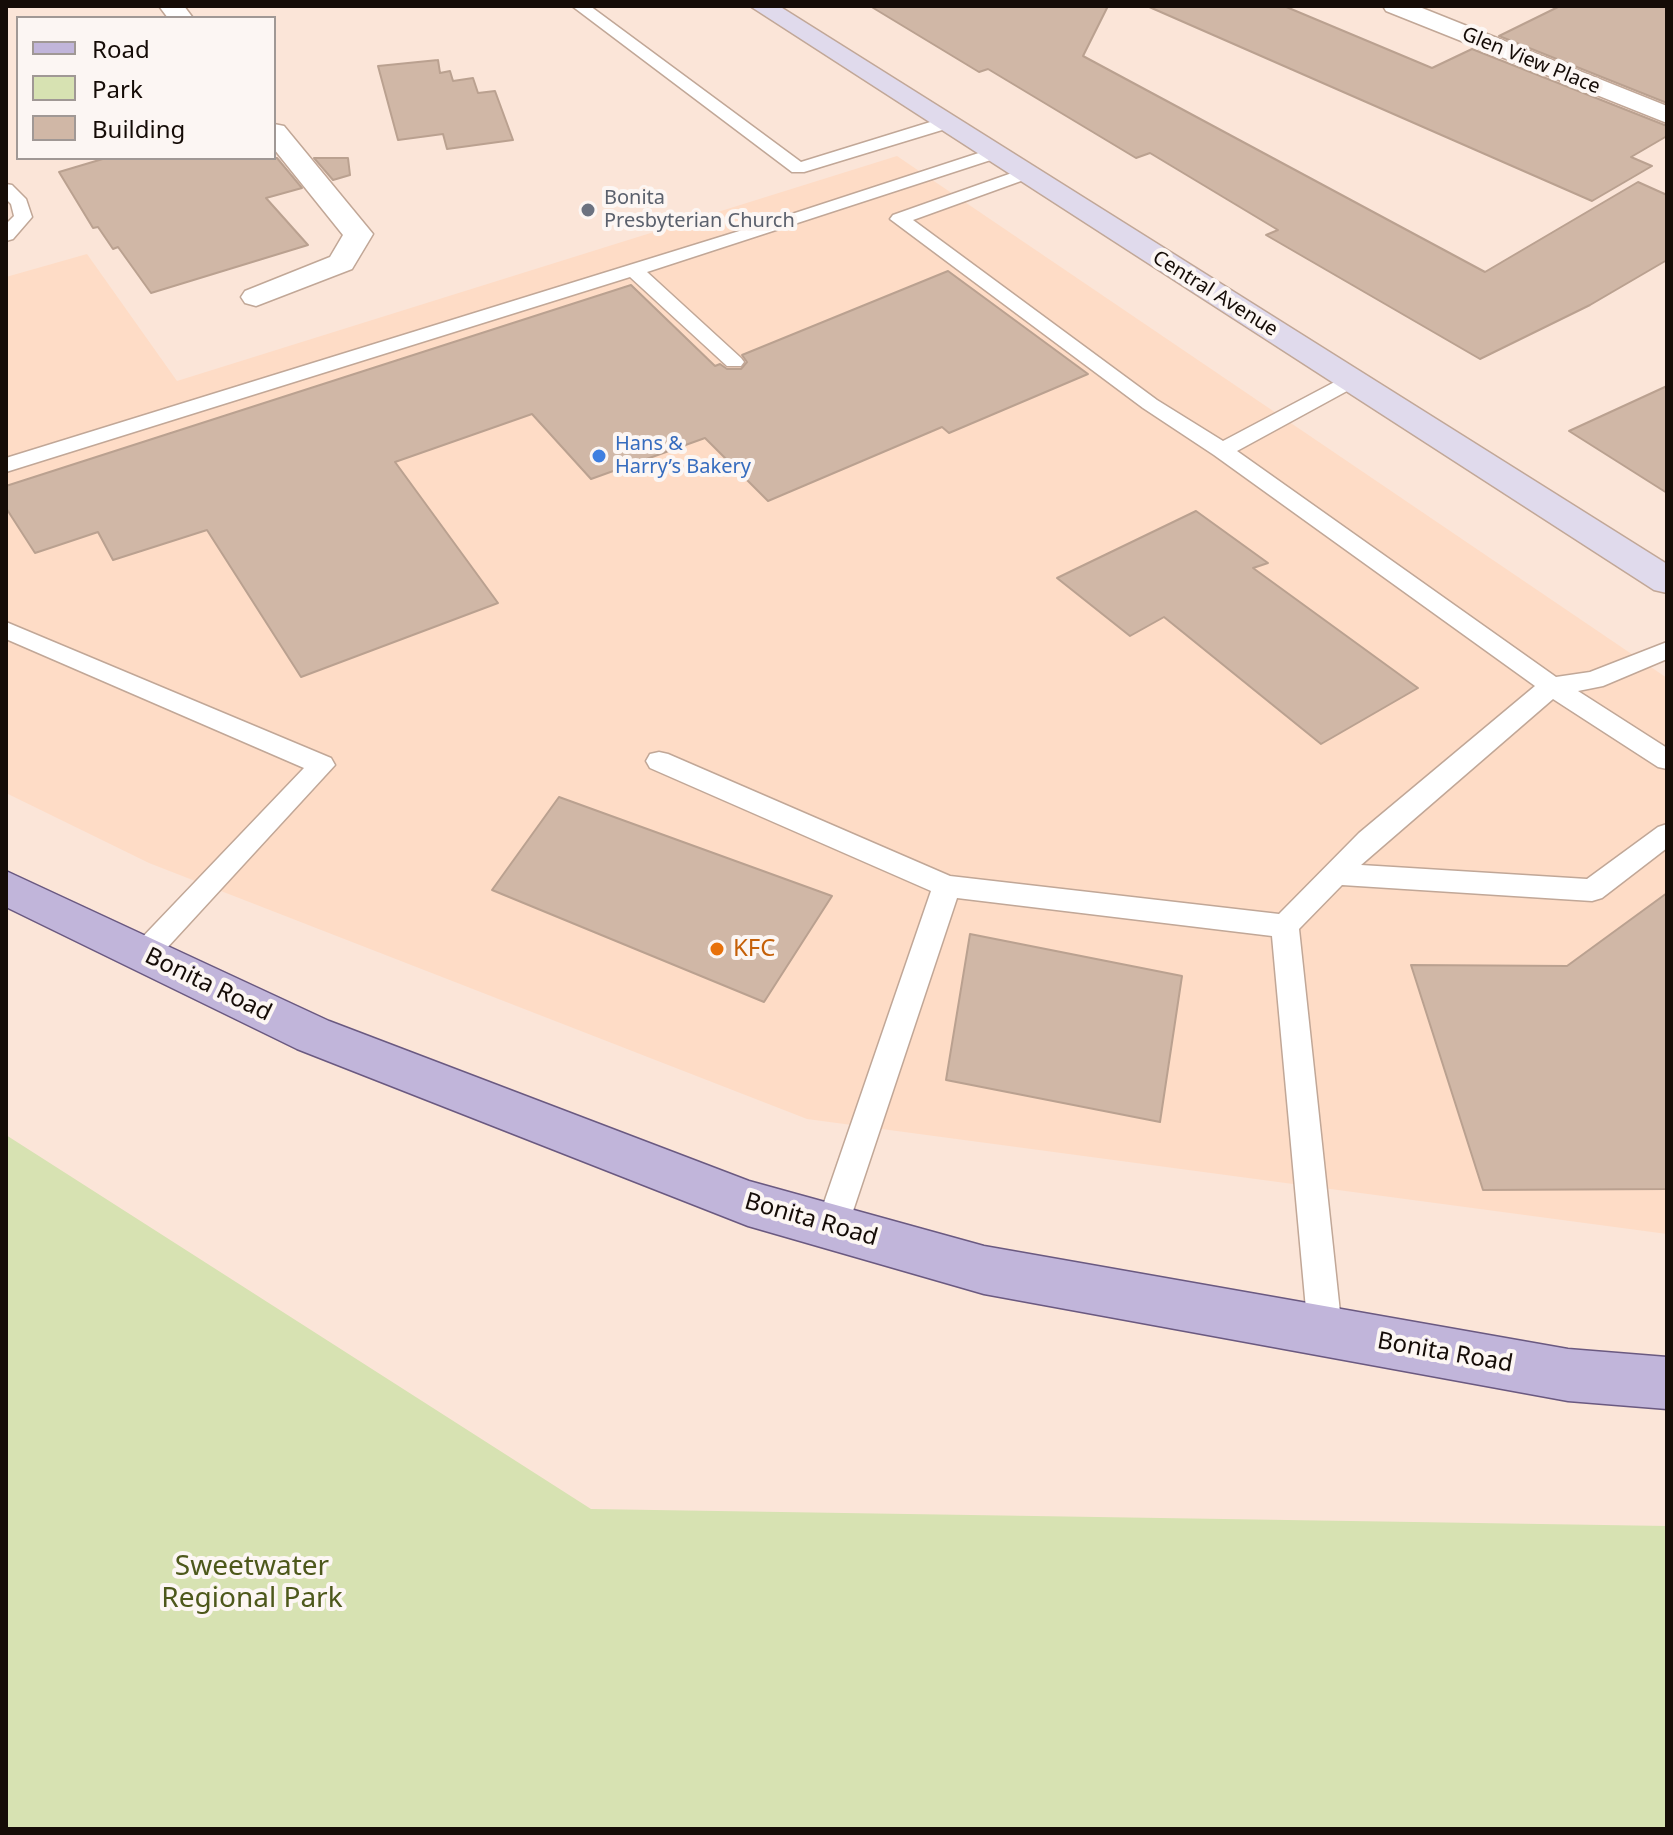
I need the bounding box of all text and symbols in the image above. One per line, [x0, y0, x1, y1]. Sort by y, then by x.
legend [16, 16, 276, 160]
street label: Glen View Place [1458, 22, 1604, 100]
text: Road [92, 32, 150, 65]
text: Park [92, 72, 143, 105]
text: Building [92, 112, 185, 145]
place label: Bonita Presbyterian Church [604, 186, 795, 233]
marker: Bonita Presbyterian Church [579, 201, 597, 219]
street label: Central Avenue [1148, 246, 1282, 342]
place label: Hans & Harry’s Bakery [615, 432, 751, 479]
marker: Hans & Harry’s Bakery [590, 447, 608, 465]
place label: KFC [733, 935, 775, 963]
marker: KFC [708, 940, 726, 958]
street label: Bonita Road [140, 942, 276, 1028]
street label: Bonita Road [741, 1187, 881, 1253]
street label: Bonita Road [1375, 1327, 1515, 1379]
park label: Sweetwater Regional Park [161, 1550, 343, 1616]

